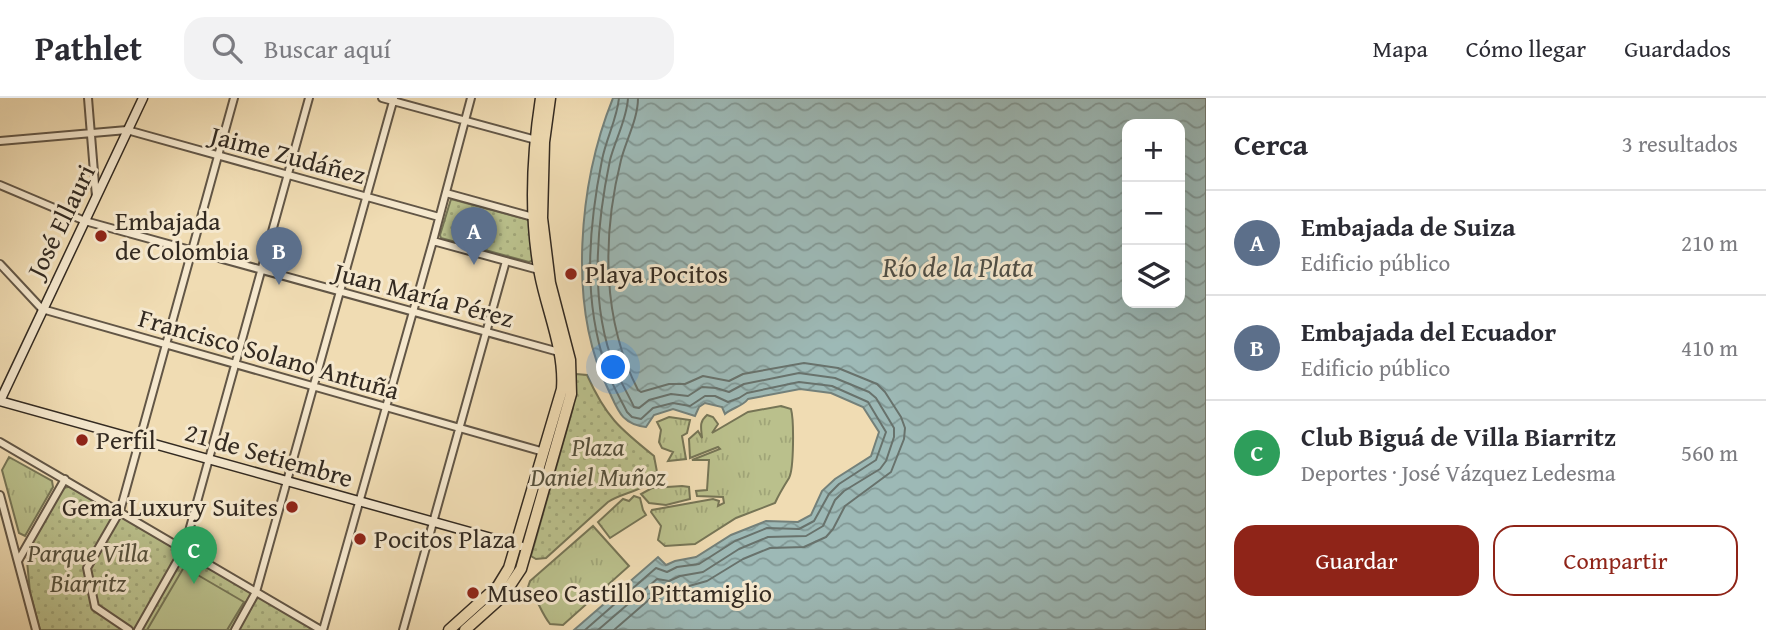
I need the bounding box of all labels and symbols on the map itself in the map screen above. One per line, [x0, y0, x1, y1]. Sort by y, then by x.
street label: Jaime Zudáñez [203, 114, 370, 194]
street label: José Ellauri [15, 157, 105, 287]
place label: Embajada de Colombia [115, 201, 250, 270]
pin: A [451, 207, 497, 265]
pin: B [256, 227, 302, 285]
marker: Embajada de Colombia [93, 228, 109, 244]
water label: Río de la Plata [882, 246, 1033, 287]
street label: Juan María Pérez [327, 251, 518, 337]
place label: Playa Pocitos [585, 254, 728, 293]
marker: Playa Pocitos [563, 266, 579, 282]
street label: Francisco Solano Antuña [134, 298, 405, 410]
your location [596, 350, 630, 384]
street label: 21 de Setiembre [180, 412, 358, 497]
place label: Perfil [96, 420, 156, 459]
park label: Plaza Daniel Muñoz [529, 427, 666, 496]
marker: Perfil [74, 432, 90, 448]
place label: Gema Luxury Suites [62, 487, 278, 526]
marker: Gema Luxury Suites [284, 499, 300, 515]
place label: Pocitos Plaza [374, 519, 517, 558]
pin: C [171, 526, 217, 584]
marker: Pocitos Plaza [352, 531, 368, 547]
park label: Parque Villa Biarritz [26, 533, 149, 602]
place label: Museo Castillo Pittamiglio [487, 573, 772, 612]
marker: Museo Castillo Pittamiglio [465, 585, 481, 601]

